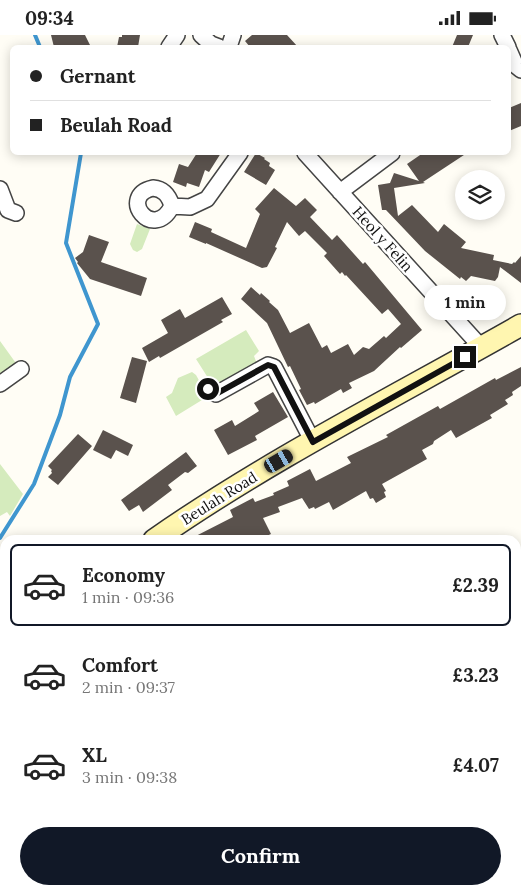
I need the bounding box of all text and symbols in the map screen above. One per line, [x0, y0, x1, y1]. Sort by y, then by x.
text: 09:34 [25, 6, 74, 30]
text: Gernant [60, 64, 136, 88]
text: Beulah Road [60, 113, 172, 137]
map controls [455, 170, 505, 220]
button: layers [455, 170, 505, 220]
street label: Heol y Felin [349, 202, 417, 276]
callout: 1 min [424, 285, 506, 319]
text: 1 min [445, 292, 485, 312]
route end [454, 346, 476, 368]
route start [197, 378, 219, 400]
car [262, 447, 295, 475]
street label: Beulah Road [178, 467, 261, 529]
icon: car [22, 563, 67, 608]
text: Economy [82, 563, 165, 587]
text: £2.39 [452, 573, 499, 597]
text: 1 min · 09:36 [82, 587, 174, 607]
icon: car [22, 653, 67, 698]
text: Comfort [82, 653, 158, 677]
text: £3.23 [452, 663, 499, 687]
text: 2 min · 09:37 [82, 677, 175, 697]
icon: car [22, 743, 67, 788]
text: XL [82, 743, 107, 767]
text: £4.07 [453, 753, 499, 777]
text: 3 min · 09:38 [82, 767, 177, 787]
button: Confirm [20, 827, 501, 885]

